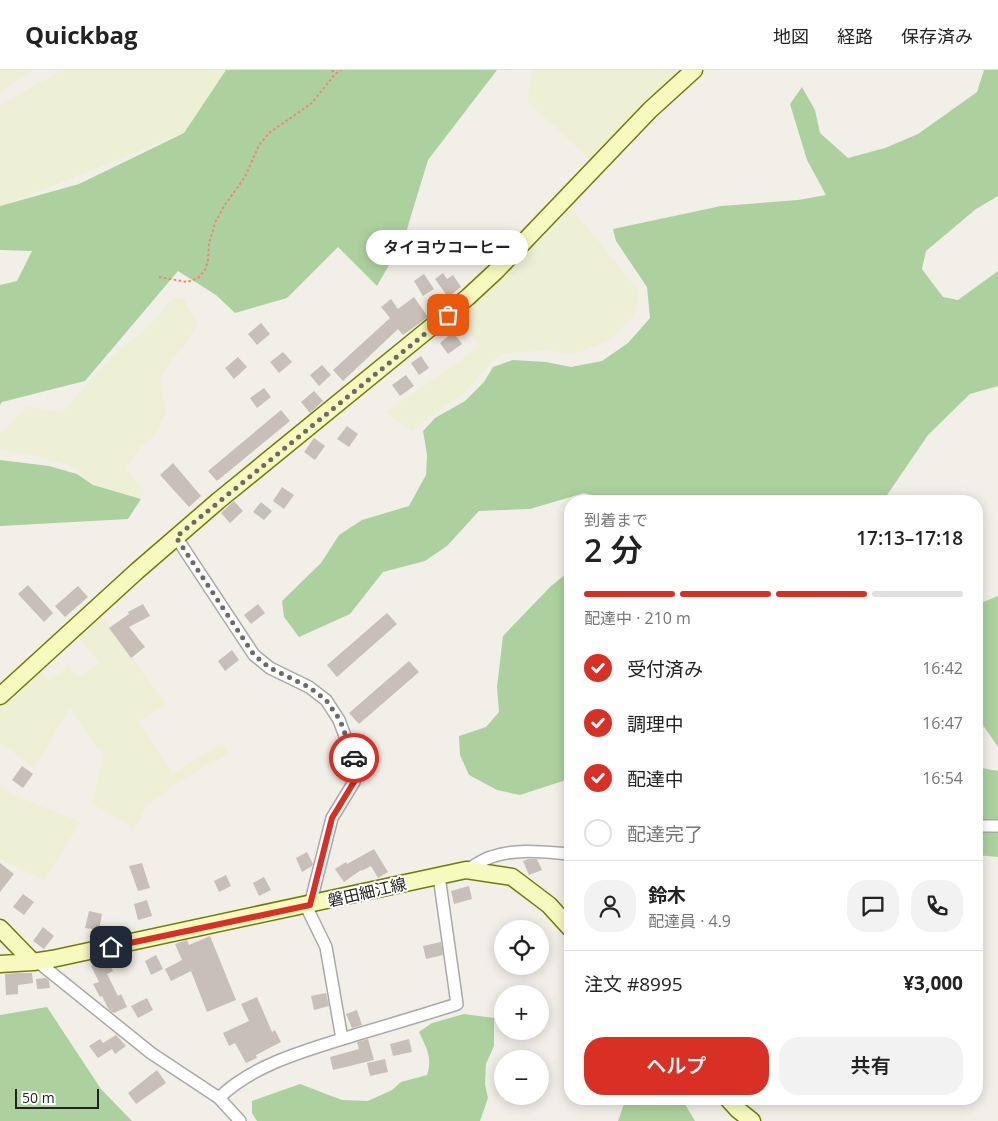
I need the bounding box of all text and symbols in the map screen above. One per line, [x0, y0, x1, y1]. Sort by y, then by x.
text: Quickbag [25, 18, 138, 51]
text: 地図 [773, 24, 809, 48]
text: 経路 [837, 24, 873, 48]
text: 保存済み [901, 24, 973, 48]
callout: タイヨウコーヒー [367, 230, 529, 265]
text: タイヨウコーヒー [383, 236, 511, 258]
pin [427, 294, 469, 336]
icon: bag [434, 301, 462, 329]
text: 到着まで [584, 509, 648, 531]
text: 17:13–17:18 [856, 525, 963, 551]
text: 2 分 [584, 528, 643, 571]
text: 配達中 · 210 m [584, 607, 691, 629]
icon: check [584, 654, 612, 682]
text: 受付済み [627, 656, 703, 682]
text: 16:42 [922, 657, 963, 679]
icon: check [584, 709, 612, 737]
text: 調理中 [627, 711, 684, 737]
text: 16:47 [922, 712, 963, 734]
courier [329, 733, 379, 783]
icon: car [340, 744, 368, 772]
icon: check [584, 764, 612, 792]
text: 配達中 [627, 766, 684, 792]
text: 16:54 [922, 767, 963, 789]
text: 配達完了 [627, 821, 703, 847]
street label: 磐田細江線 [326, 872, 408, 912]
button: person [584, 880, 636, 932]
button: chat [847, 880, 899, 932]
button: phone [911, 880, 963, 932]
text: 鈴木 [648, 882, 686, 908]
text: 配達員 · 4.9 [648, 910, 731, 932]
map controls [494, 920, 549, 1105]
button: locate [494, 920, 549, 975]
pin [90, 926, 132, 968]
icon: home [97, 933, 125, 961]
text: ¥3,000 [903, 970, 963, 996]
text: 注文 #8995 [584, 971, 683, 997]
button: + [494, 985, 549, 1040]
button: ヘルプ [584, 1037, 769, 1095]
button: 共有 [779, 1037, 963, 1095]
button: − [494, 1050, 549, 1105]
scale bar [15, 1086, 99, 1109]
text: 50 m [22, 1088, 55, 1107]

